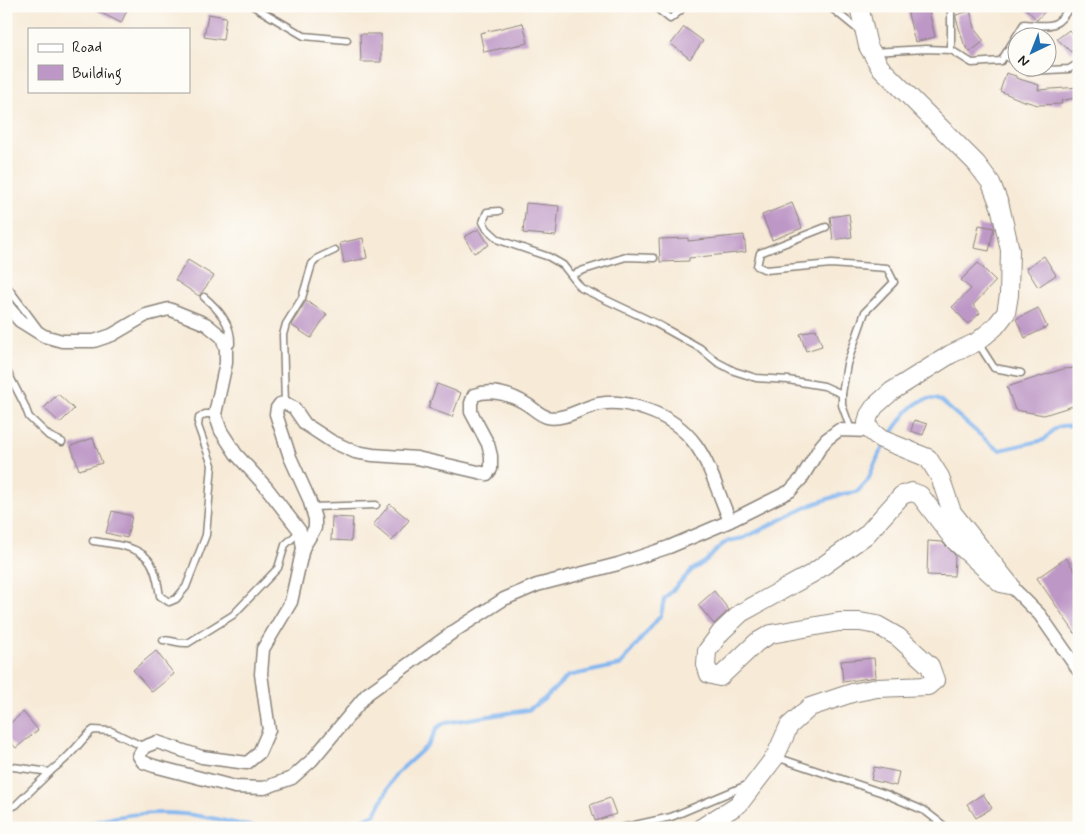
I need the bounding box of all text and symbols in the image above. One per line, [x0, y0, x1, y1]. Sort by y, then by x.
legend [28, 28, 190, 92]
north arrow [1008, 28, 1058, 78]
text: Road [72, 38, 102, 58]
text: N [1014, 51, 1033, 71]
text: Building [72, 64, 122, 85]

